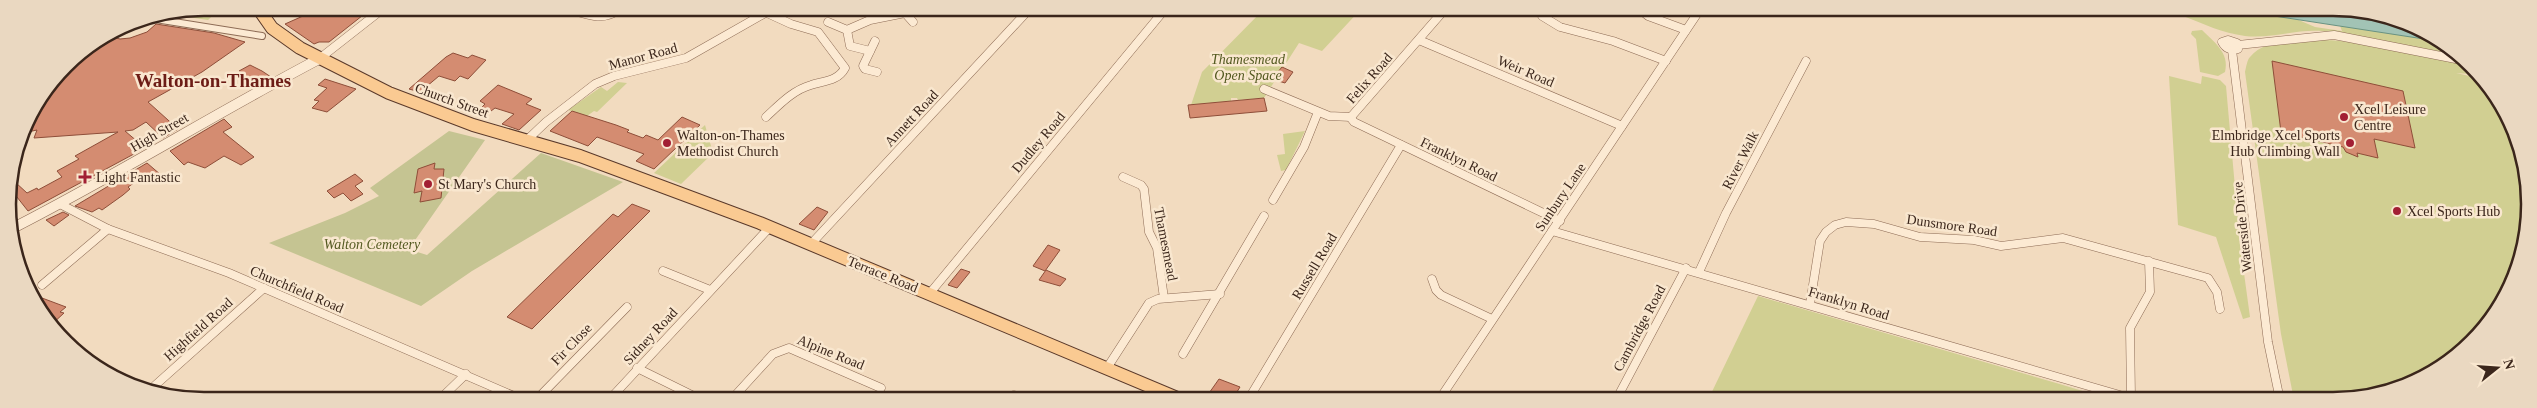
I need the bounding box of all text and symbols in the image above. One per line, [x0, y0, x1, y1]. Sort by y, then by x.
street label: Manor Road [607, 40, 679, 73]
street label: Felix Road [1343, 50, 1395, 107]
park label: Thamesmead Open Space [1211, 52, 1286, 83]
street label: Weir Road [1495, 53, 1556, 90]
district label: Walton-on-Thames [135, 70, 291, 91]
street label: Church Street [413, 80, 491, 121]
street label: Annett Road [882, 87, 941, 149]
place label: Xcel Leisure Centre [2354, 102, 2426, 133]
street label: Dudley Road [1009, 109, 1068, 176]
street label: High Street [128, 110, 191, 155]
marker: Xcel Leisure Centre [2338, 111, 2350, 123]
place label: Walton-on-Thames Methodist Church [677, 128, 785, 159]
place label: Elmbridge Xcel Sports Hub Climbing Wall [2212, 128, 2340, 159]
street label: River Walk [1719, 129, 1762, 192]
street label: Franklyn Road [1418, 134, 1500, 185]
marker: Walton-on-Thames Methodist Church [661, 137, 673, 149]
marker: Elmbridge Xcel Sports Hub Climbing Wall [2344, 137, 2356, 149]
street label: Sunbury Lane [1532, 160, 1589, 234]
marker: Light Fantastic [78, 170, 92, 184]
place label: Light Fantastic [96, 170, 180, 185]
place label: St Mary's Church [438, 177, 536, 192]
marker: St Mary's Church [422, 178, 434, 190]
street label: Waterside Drive [2230, 181, 2255, 273]
place label: Xcel Sports Hub [2407, 204, 2500, 219]
marker: Xcel Sports Hub [2391, 205, 2403, 217]
street label: Thamesmead [1151, 206, 1180, 282]
street label: Dunsmore Road [1906, 212, 1998, 239]
street label: Russell Road [1289, 231, 1340, 302]
park label: Walton Cemetery [324, 237, 421, 252]
street label: Terrace Road [845, 253, 920, 295]
street label: Churchfield Road [248, 263, 346, 316]
street label: Cambridge Road [1610, 283, 1668, 374]
street label: Franklyn Road [1807, 284, 1891, 323]
street label: Highfield Road [161, 295, 236, 364]
street label: Sidney Road [620, 305, 680, 368]
street label: Fir Close [548, 321, 595, 368]
street label: Alpine Road [795, 332, 867, 373]
north arrow [2472, 343, 2522, 393]
text: N [2500, 357, 2518, 371]

